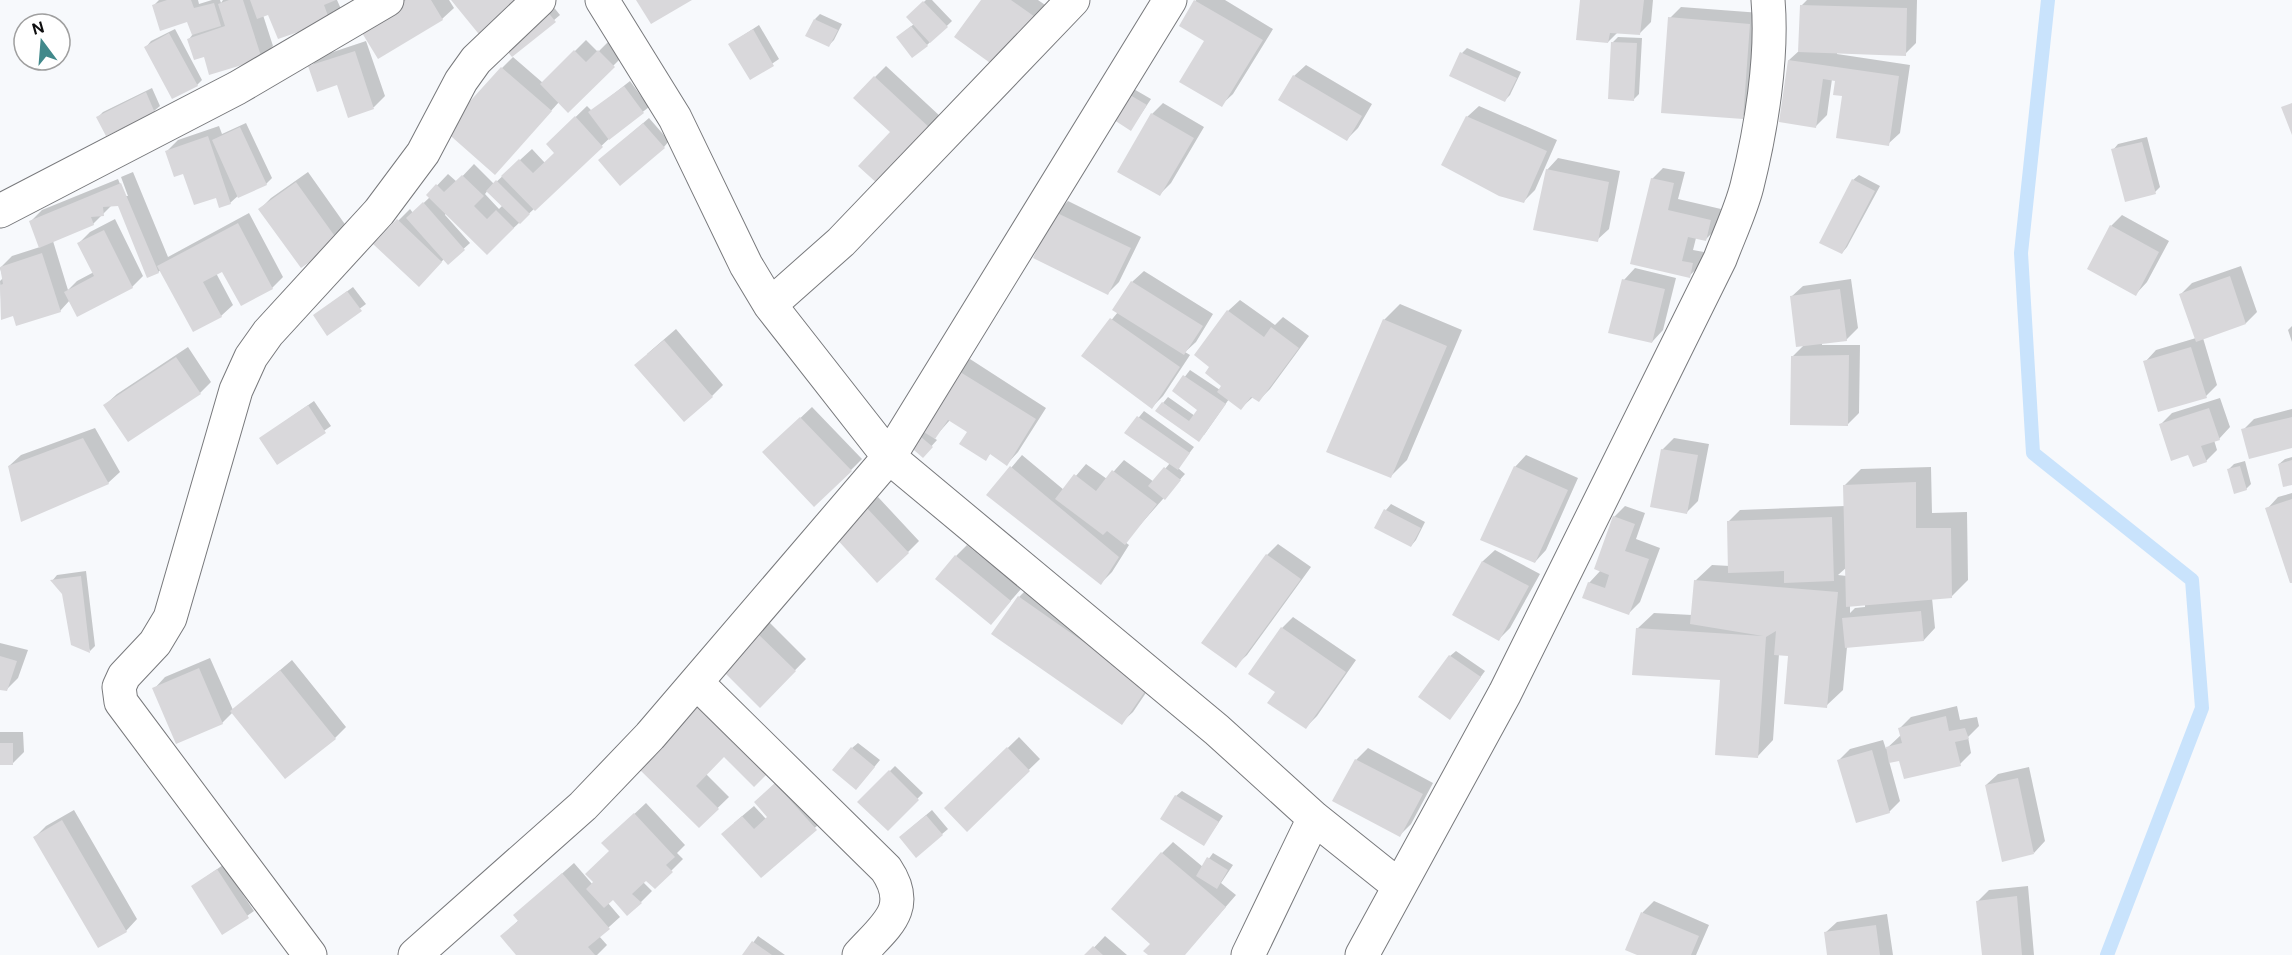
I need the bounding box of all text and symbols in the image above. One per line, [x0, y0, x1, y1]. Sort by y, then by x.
north arrow [12, 12, 72, 72]
text: N [29, 16, 47, 40]

